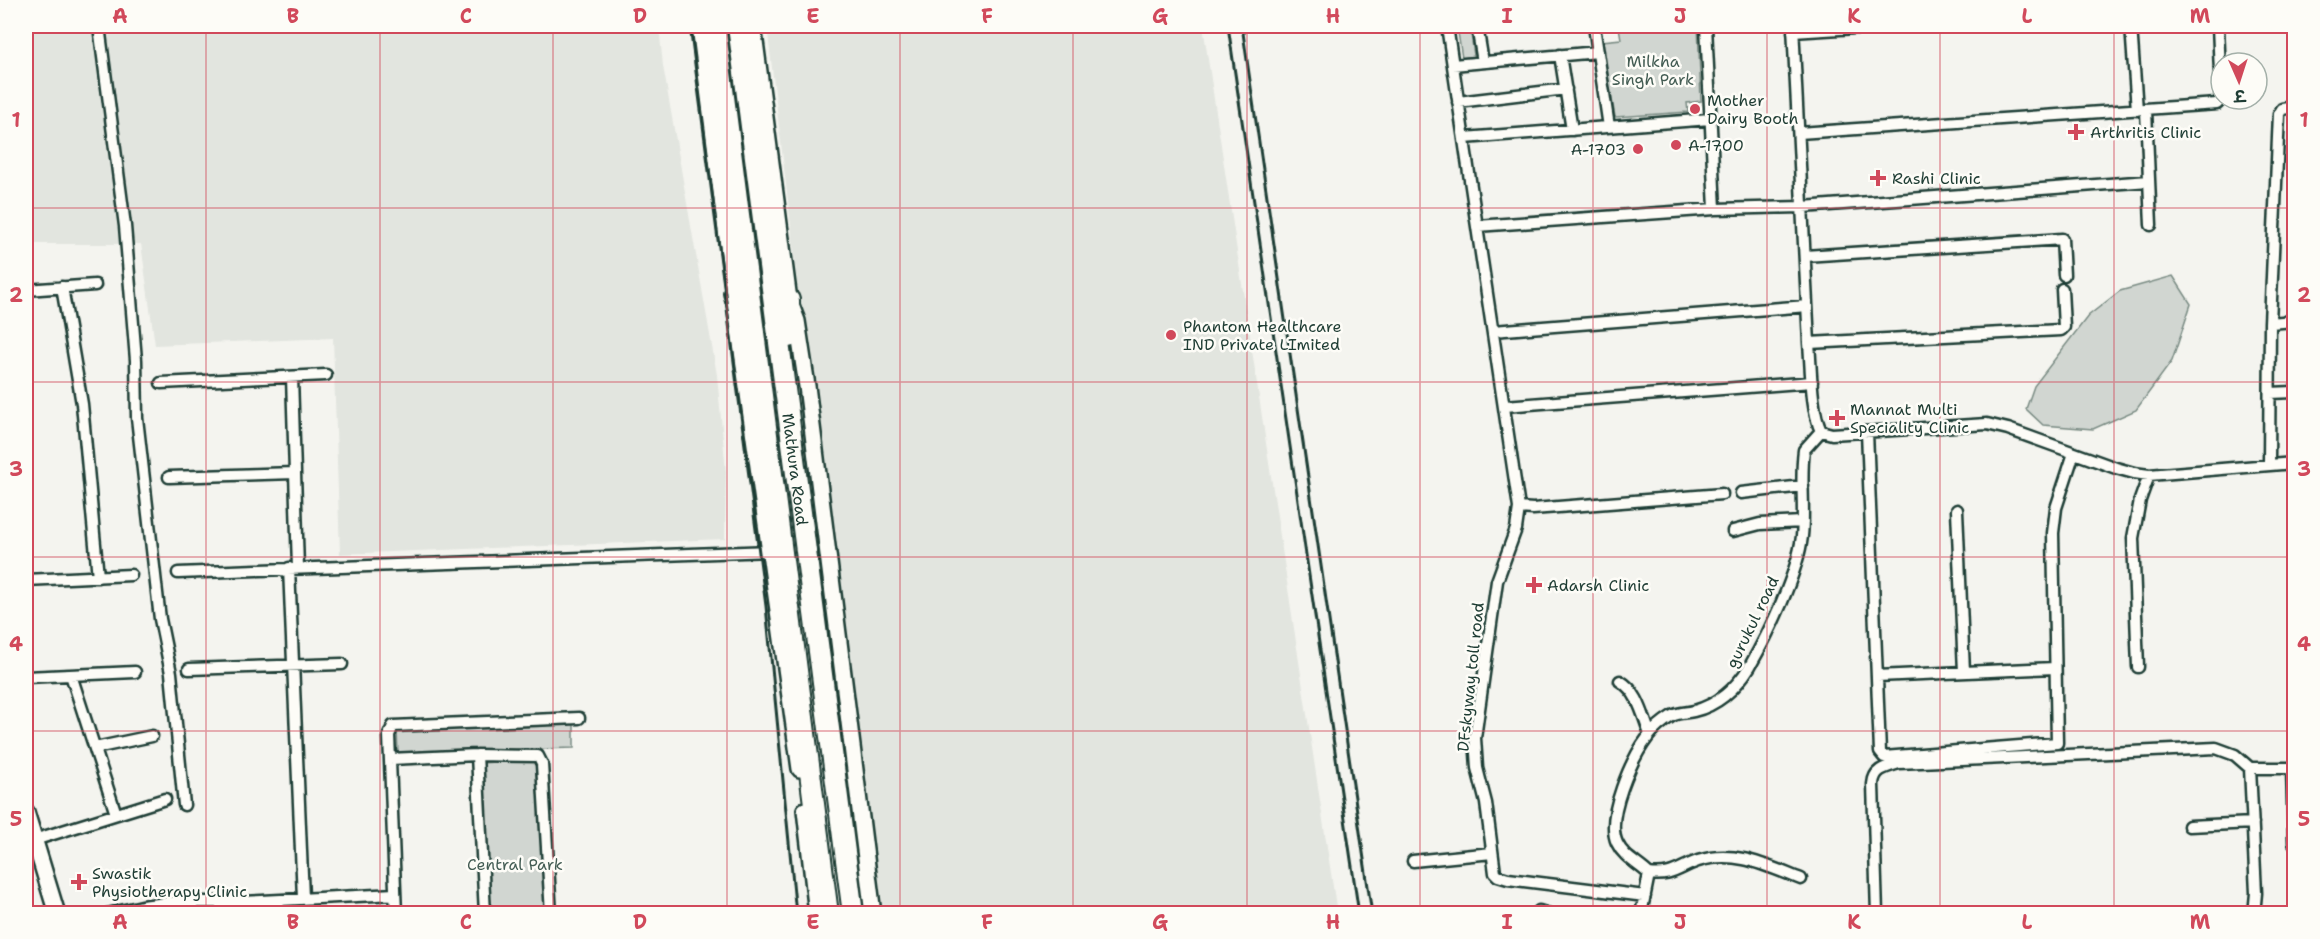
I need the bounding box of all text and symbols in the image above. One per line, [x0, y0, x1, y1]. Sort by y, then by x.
text: A [112, 3, 128, 29]
text: B [287, 3, 299, 29]
text: C [460, 3, 472, 29]
text: D [633, 3, 647, 29]
text: E [806, 3, 820, 29]
text: F [981, 3, 993, 29]
text: G [1152, 3, 1168, 29]
text: H [1326, 3, 1340, 29]
text: I [1501, 3, 1513, 29]
text: J [1674, 3, 1687, 29]
text: K [1847, 3, 1861, 29]
text: L [2022, 3, 2033, 29]
text: M [2190, 3, 2211, 29]
park label: Milkha Singh Park [1612, 51, 1694, 90]
north arrow [2209, 51, 2269, 111]
text: उ [2233, 85, 2248, 106]
place label: Mother Dairy Booth [1707, 90, 1799, 129]
marker: Mother Dairy Booth [1688, 102, 1702, 116]
text: 1 [11, 107, 21, 133]
text: 1 [2299, 107, 2309, 133]
place label: Arthritis Clinic [2090, 122, 2201, 143]
marker: Arthritis Clinic [2067, 123, 2085, 141]
place label: A-1700 [1688, 135, 1744, 156]
marker: A-1700 [1669, 138, 1683, 152]
place label: A-1703 [1571, 139, 1626, 160]
marker: A-1703 [1631, 142, 1645, 156]
place label: Rashi Clinic [1892, 168, 1981, 189]
marker: Rashi Clinic [1869, 169, 1887, 187]
text: 2 [9, 282, 23, 308]
text: 2 [2297, 282, 2311, 308]
place label: Phantom Healthcare IND Private LImited [1183, 316, 1341, 355]
marker: Phantom Healthcare IND Private LImited [1164, 328, 1178, 342]
place label: Mannat Multi Speciality Clinic [1850, 399, 1969, 438]
marker: Mannat Multi Speciality Clinic [1828, 409, 1846, 427]
street label: Mathura Road [777, 412, 813, 527]
text: 3 [9, 456, 23, 482]
text: 3 [2297, 456, 2311, 482]
street label: gurukul road [1721, 573, 1784, 672]
place label: Adarsh Clinic [1547, 575, 1649, 596]
marker: Adarsh Clinic [1525, 576, 1543, 594]
street label: DFskyway toll road [1452, 601, 1489, 753]
text: 4 [9, 631, 23, 657]
text: 4 [2297, 631, 2311, 657]
text: 5 [10, 806, 22, 832]
text: 5 [2298, 806, 2310, 832]
park label: Central Park [467, 854, 563, 875]
place label: Swastik Physiotherapy Clinic [92, 863, 247, 902]
marker: Swastik Physiotherapy Clinic [70, 873, 88, 891]
text: A [112, 909, 128, 935]
text: B [287, 909, 299, 935]
text: C [460, 909, 472, 935]
text: D [633, 909, 647, 935]
text: E [806, 909, 820, 935]
text: F [981, 909, 993, 935]
text: G [1152, 909, 1168, 935]
text: H [1326, 909, 1340, 935]
text: I [1501, 909, 1513, 935]
text: J [1674, 909, 1687, 935]
text: K [1847, 909, 1861, 935]
text: L [2022, 909, 2033, 935]
text: M [2190, 909, 2211, 935]

